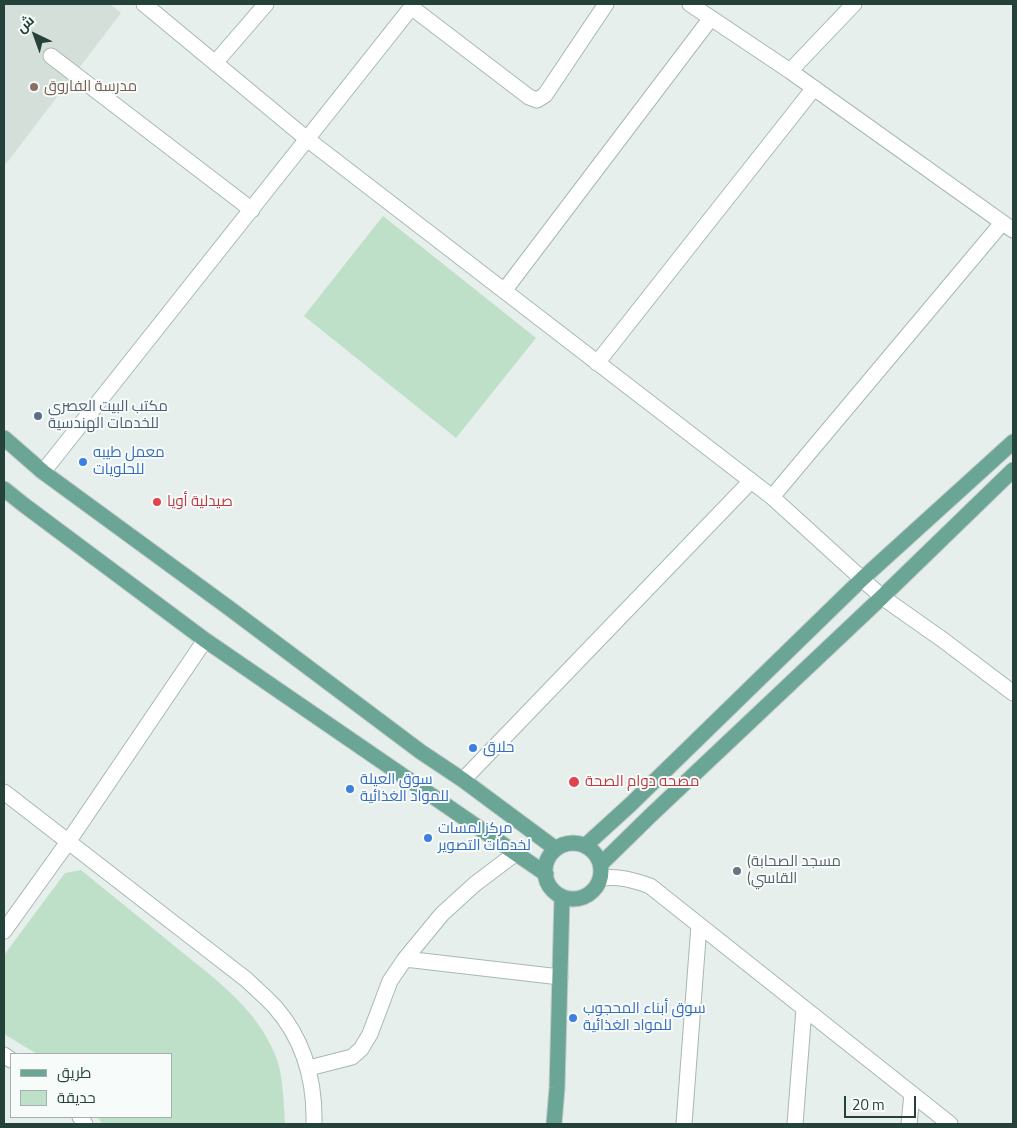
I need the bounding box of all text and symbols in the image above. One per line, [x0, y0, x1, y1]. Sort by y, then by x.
north arrow [10, 10, 60, 60]
text: ش [11, 10, 38, 37]
place label: مدرسة الفاروق [44, 78, 137, 96]
marker: مدرسة الفاروق [28, 81, 40, 93]
place label: مكتب البيت العصرى للخدمات الهندسية [48, 398, 168, 433]
marker: مكتب البيت العصرى للخدمات الهندسية [32, 410, 44, 422]
place label: معمل طيبه للحلويات [93, 444, 165, 479]
marker: معمل طيبه للحلويات [77, 456, 89, 468]
place label: صيدلية أويا [167, 493, 233, 511]
marker: صيدلية أويا [151, 496, 163, 508]
place label: حلاق [483, 739, 514, 757]
marker: حلاق [467, 742, 479, 754]
place label: سوق العيلة للمواد الغذائية [360, 771, 449, 806]
place label: مصحه دوام الصحة [585, 773, 699, 791]
marker: مصحه دوام الصحة [567, 775, 581, 789]
marker: سوق العيلة للمواد الغذائية [344, 783, 356, 795]
place label: مركز لمسات لخدمات التصوير [438, 820, 531, 855]
marker: مركز لمسات لخدمات التصوير [422, 832, 434, 844]
place label: (مسجد الصحابة (القاسي [747, 853, 841, 888]
marker: (مسجد الصحابة (القاسي [731, 865, 743, 877]
place label: سوق أبناء المحجوب للمواد الغذائية [583, 1000, 706, 1035]
marker: سوق أبناء المحجوب للمواد الغذائية [567, 1012, 579, 1024]
legend [10, 1053, 172, 1118]
text: طريق [57, 1061, 91, 1084]
text: حديقة [57, 1086, 96, 1109]
scale bar [847, 1086, 920, 1118]
text: 20 m [852, 1093, 885, 1116]

